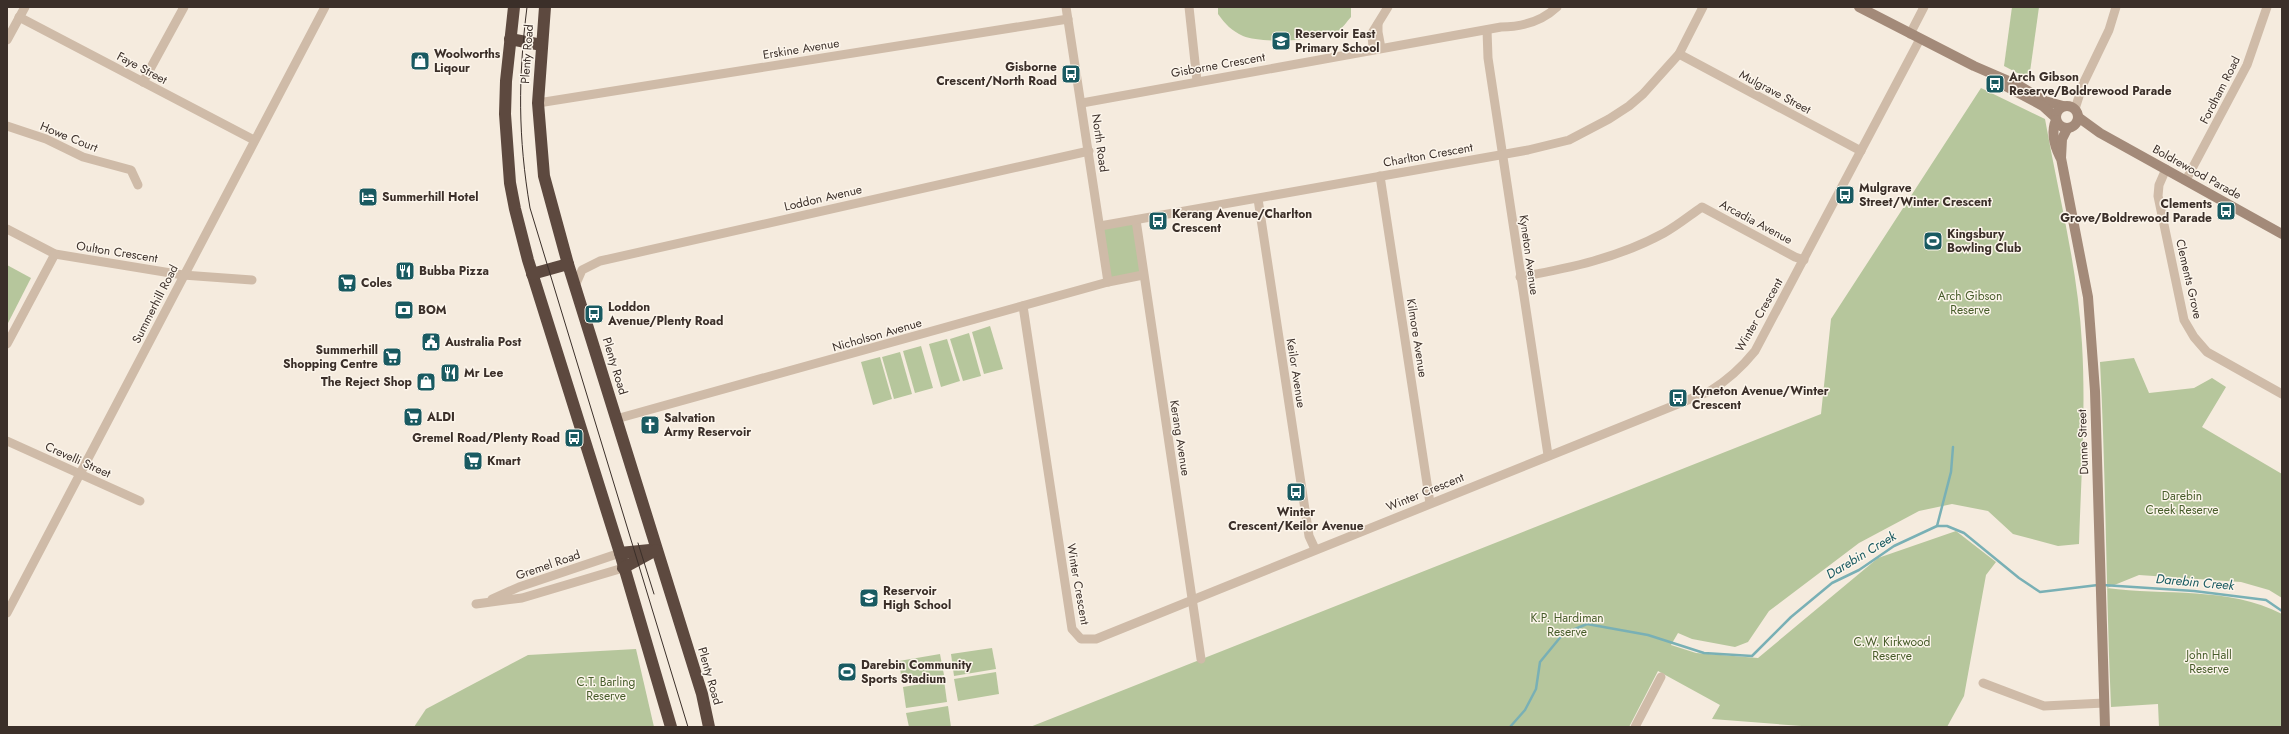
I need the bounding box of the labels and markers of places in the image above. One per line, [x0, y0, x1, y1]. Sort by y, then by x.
place label: Reservoir East Primary School [1295, 25, 1380, 57]
school or university icon: Reservoir East Primary School [1270, 30, 1292, 52]
place label: Woolworths Liqour [434, 45, 501, 77]
shop icon: Woolworths Liqour [409, 50, 431, 72]
place label: Gisborne Crescent/North Road [936, 58, 1057, 90]
bus stop icon: Gisborne Crescent/North Road [1060, 63, 1082, 85]
place label: Arch Gibson Reserve/Boldrewood Parade [2008, 68, 2172, 100]
bus stop icon: Arch Gibson Reserve/Boldrewood Parade [1984, 73, 2006, 95]
place label: Mulgrave Street/Winter Crescent [1859, 179, 1992, 211]
bus stop icon: Mulgrave Street/Winter Crescent [1834, 184, 1856, 206]
hotel icon: Summerhill Hotel [357, 186, 379, 208]
place label: Summerhill Hotel [382, 188, 479, 206]
place label: Clements Grove/Boldrewood Parade [2060, 195, 2213, 227]
bus stop icon: Clements Grove/Boldrewood Parade [2215, 200, 2237, 222]
place label: Kerang Avenue/Charlton Crescent [1172, 205, 1312, 237]
bus stop icon: Kerang Avenue/Charlton Crescent [1147, 210, 1169, 232]
place label: Kingsbury Bowling Club [1947, 225, 2022, 257]
sports icon: Kingsbury Bowling Club [1922, 230, 1944, 252]
restaurant icon: Bubba Pizza [394, 260, 416, 282]
place label: Bubba Pizza [419, 262, 489, 280]
supermarket icon: Coles [336, 272, 358, 294]
place label: Coles [361, 274, 393, 292]
place label: Loddon Avenue/Plenty Road [607, 298, 724, 330]
bank icon: BOM [393, 299, 415, 321]
place label: BOM [418, 301, 447, 319]
bus stop icon: Loddon Avenue/Plenty Road [583, 303, 605, 325]
public building icon: Australia Post [420, 331, 442, 353]
place label: Australia Post [444, 333, 521, 351]
place label: Summerhill Shopping Centre [283, 341, 378, 373]
supermarket icon: Summerhill Shopping Centre [381, 346, 403, 368]
restaurant icon: Mr Lee [439, 362, 461, 384]
place label: Mr Lee [464, 364, 503, 382]
shop icon: The Reject Shop [415, 371, 437, 393]
place label: The Reject Shop [321, 373, 413, 391]
place label: Kyneton Avenue/Winter Crescent [1692, 382, 1829, 414]
bus stop icon: Kyneton Avenue/Winter Crescent [1667, 387, 1689, 409]
supermarket icon: ALDI [402, 406, 424, 428]
place label: ALDI [426, 408, 455, 426]
place label: Salvation Army Reservoir [663, 409, 751, 441]
church icon: Salvation Army Reservoir [639, 414, 661, 436]
bus stop icon: Gremel Road/Plenty Road [563, 427, 585, 449]
place label: Gremel Road/Plenty Road [412, 429, 560, 447]
supermarket icon: Kmart [462, 450, 484, 472]
place label: Kmart [487, 452, 521, 470]
bus stop icon: Winter Crescent/Keilor Avenue [1285, 481, 1307, 503]
place label: Winter Crescent/Keilor Avenue [1228, 503, 1364, 535]
place label: Reservoir High School [883, 582, 951, 614]
school or university icon: Reservoir High School [858, 587, 880, 609]
place label: Darebin Community Sports Stadium [861, 656, 972, 688]
sports icon: Darebin Community Sports Stadium [836, 661, 858, 683]

